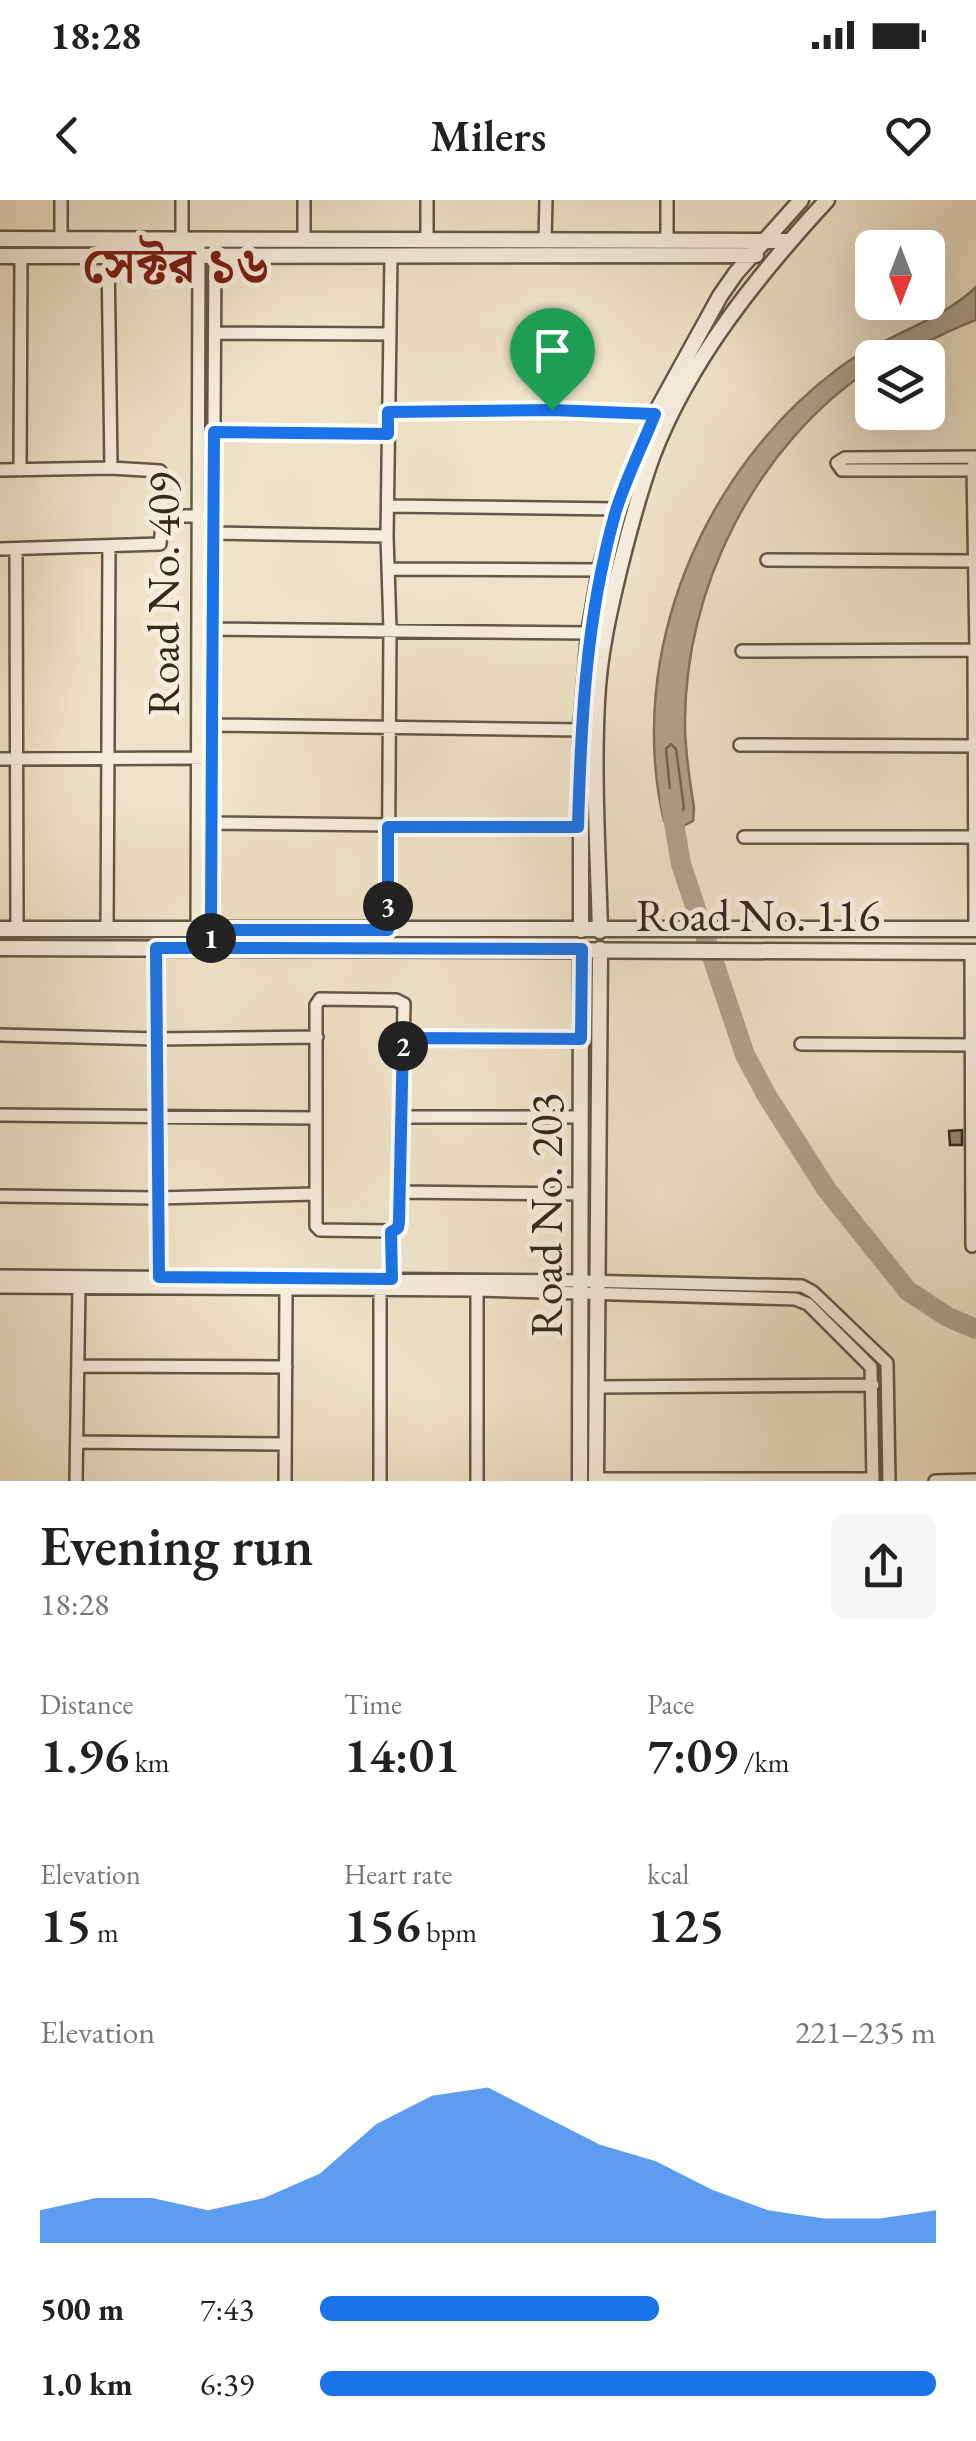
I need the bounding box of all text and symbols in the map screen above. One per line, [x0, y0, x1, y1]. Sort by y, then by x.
text: 18:28 [50, 11, 141, 60]
text: Milers [430, 106, 546, 164]
icon: back [40, 108, 95, 163]
icon: heart [881, 108, 936, 163]
north arrow [855, 230, 945, 320]
map controls [855, 230, 945, 430]
district label: সেক্টর ১৬ [82, 232, 270, 297]
pin [510, 308, 595, 411]
icon: arrive [525, 323, 580, 378]
button: layers [855, 340, 945, 430]
street label: Road No. 409 [134, 472, 192, 716]
pin: 3 [363, 881, 413, 931]
street label: Road No. 116 [636, 886, 880, 944]
text: 3 [381, 888, 395, 924]
pin: 1 [186, 913, 236, 963]
text: 1 [204, 920, 218, 956]
pin: 2 [378, 1021, 428, 1071]
text: 2 [396, 1028, 410, 1064]
street label: Road No. 203 [517, 1093, 575, 1337]
text: Evening run [40, 1510, 313, 1581]
button: share [831, 1514, 936, 1619]
text: 18:28 [40, 1583, 109, 1625]
text: Distance [40, 1686, 134, 1722]
text: Time [344, 1686, 402, 1722]
text: Pace [647, 1686, 694, 1722]
text: 1.96 [40, 1722, 129, 1787]
text: 14:01 [344, 1722, 460, 1787]
text: 7:09 [647, 1722, 738, 1787]
text: km [129, 1744, 170, 1780]
text: /km [738, 1744, 790, 1780]
text: Elevation [40, 1856, 141, 1892]
text: Heart rate [344, 1856, 452, 1892]
text: kcal [647, 1856, 689, 1892]
text: 15 [40, 1892, 91, 1957]
text: 156 [344, 1892, 421, 1957]
text: 125 [647, 1892, 724, 1957]
text: m [91, 1914, 119, 1950]
text: bpm [421, 1914, 477, 1950]
text: Elevation [40, 2011, 155, 2053]
text: 221–235 m [795, 2011, 936, 2053]
text: 500 m [40, 2288, 124, 2330]
text: 7:43 [200, 2288, 254, 2330]
text: 1.0 km [40, 2363, 133, 2405]
text: 6:39 [200, 2363, 254, 2405]

